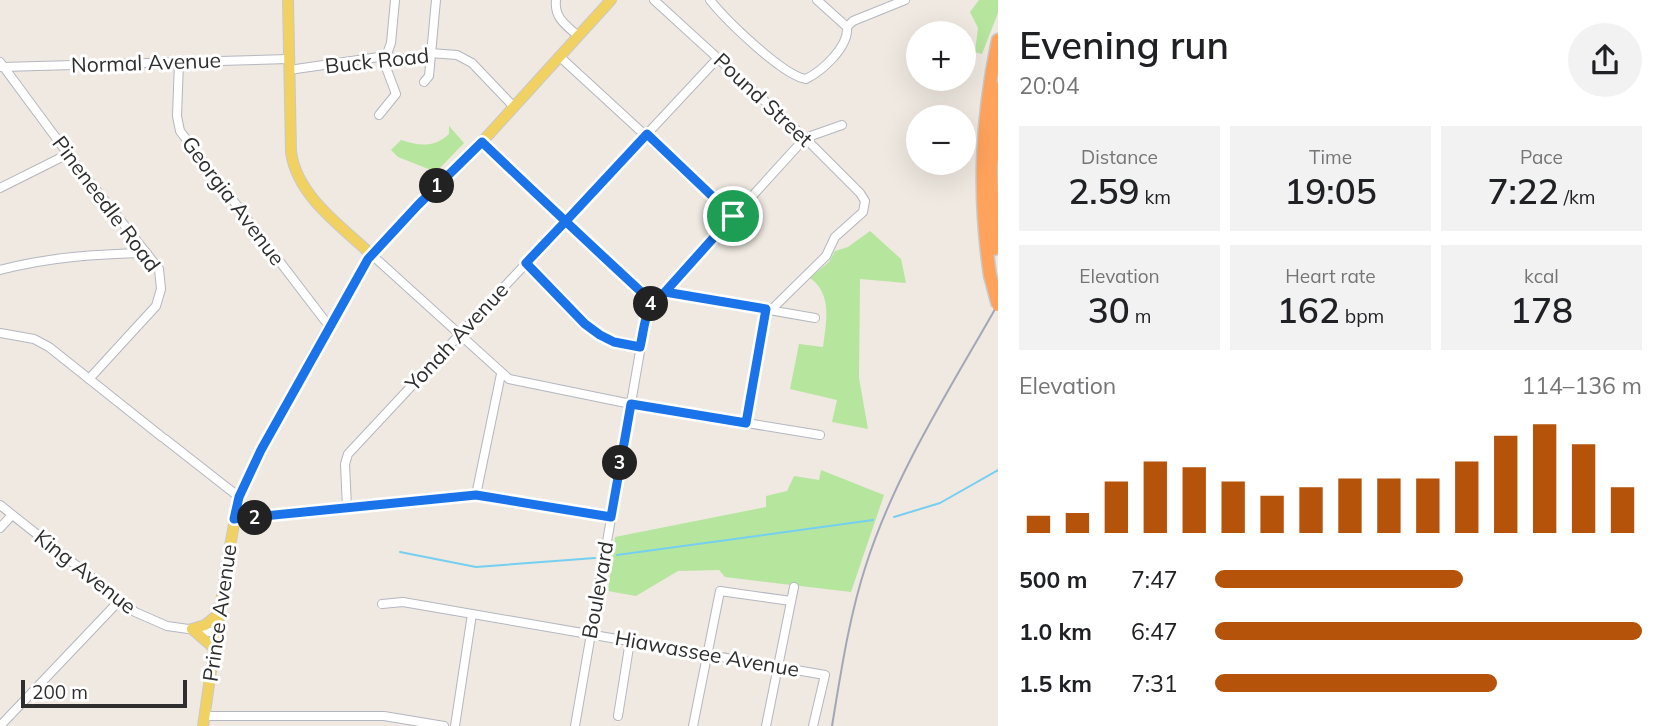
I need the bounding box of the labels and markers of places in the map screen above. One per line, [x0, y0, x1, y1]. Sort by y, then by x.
pin: 1 [420, 168, 454, 204]
pin [703, 186, 763, 246]
pin: 4 [634, 286, 668, 322]
pin: 3 [602, 446, 638, 480]
pin: 2 [238, 500, 272, 536]

